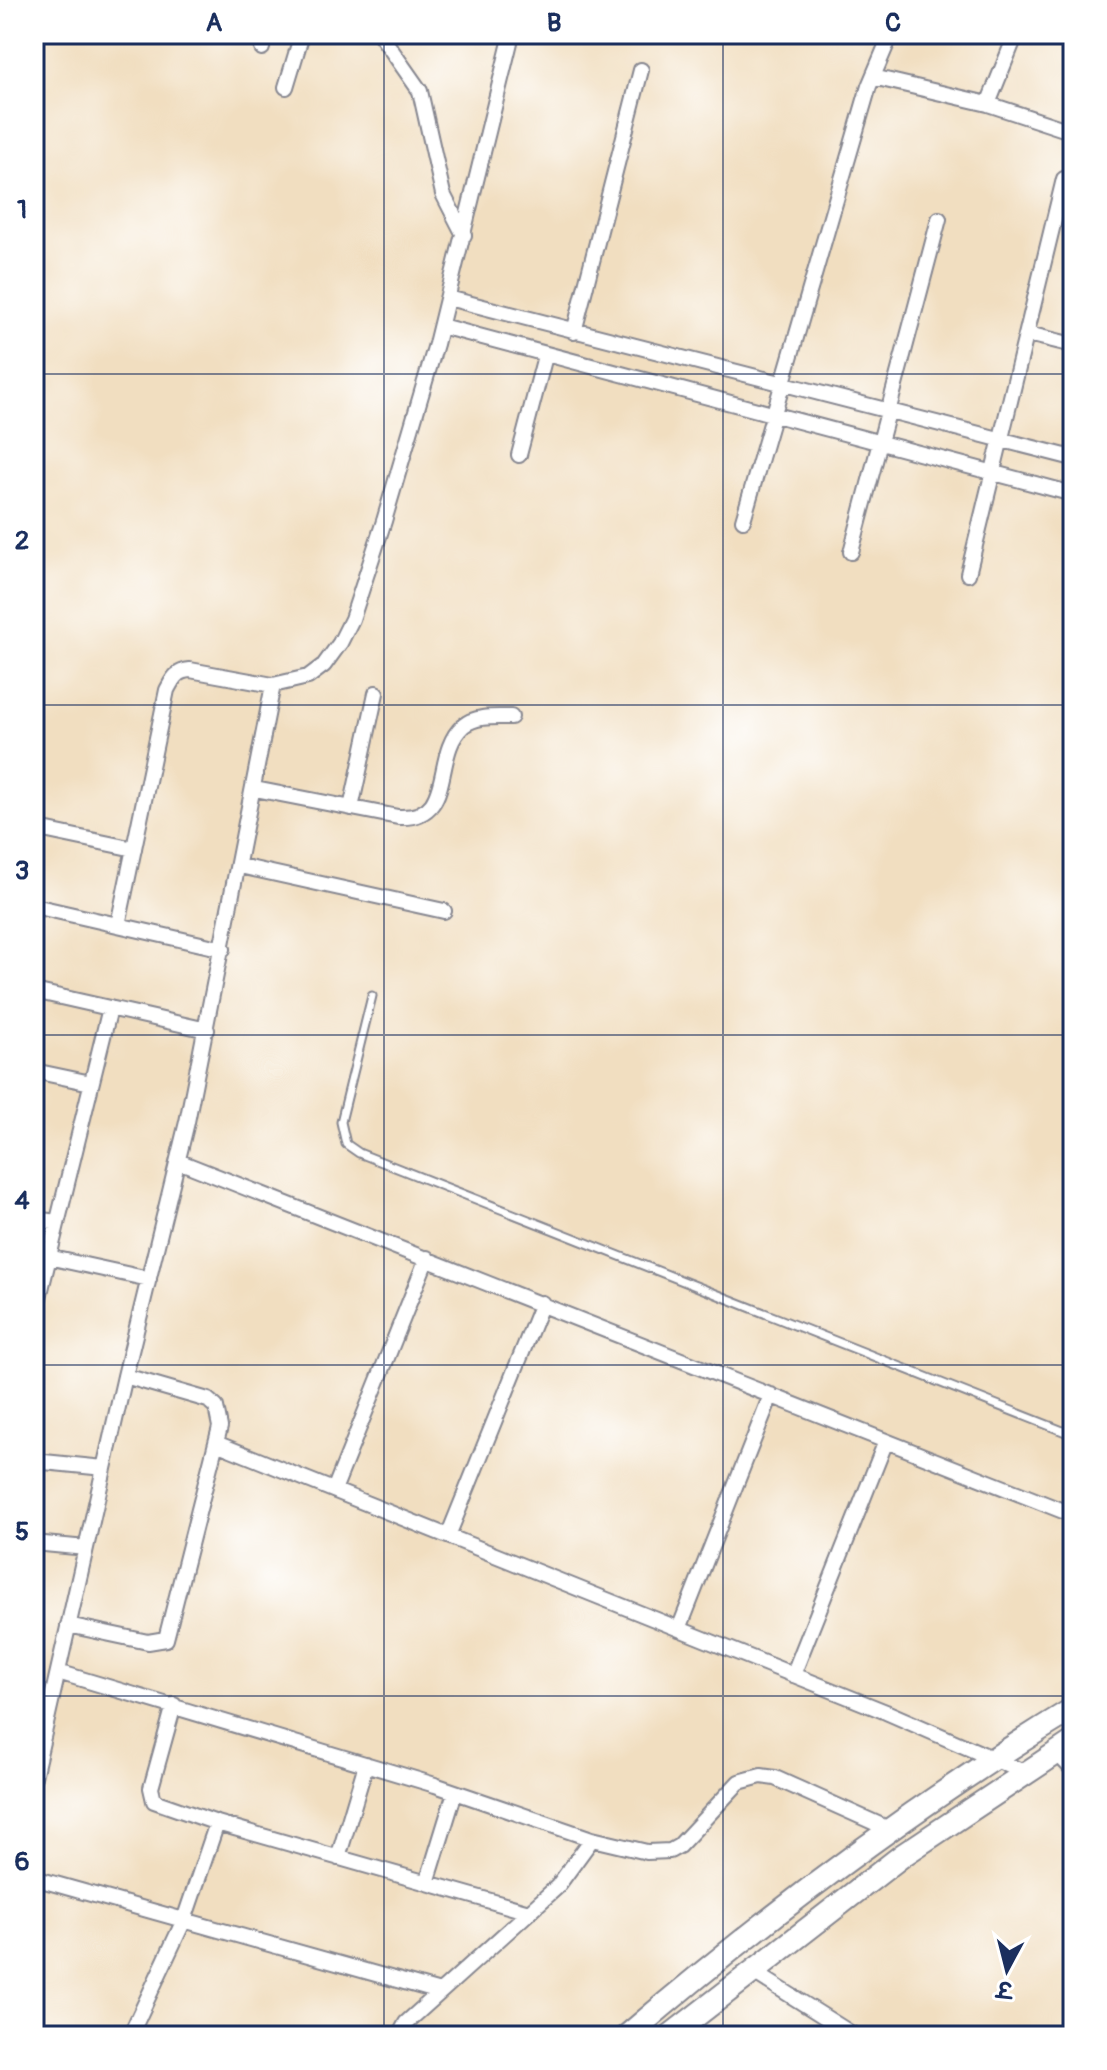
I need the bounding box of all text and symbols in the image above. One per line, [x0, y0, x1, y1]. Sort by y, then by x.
text: A [206, 7, 223, 39]
text: B [547, 7, 561, 39]
text: C [885, 7, 901, 39]
text: 1 [17, 194, 27, 226]
text: 2 [15, 525, 29, 557]
text: 3 [15, 855, 29, 887]
text: 4 [14, 1185, 30, 1217]
text: 5 [15, 1516, 29, 1548]
text: 6 [14, 1846, 30, 1878]
north arrow [967, 1930, 1047, 2010]
text: उ [993, 1974, 1016, 2004]

